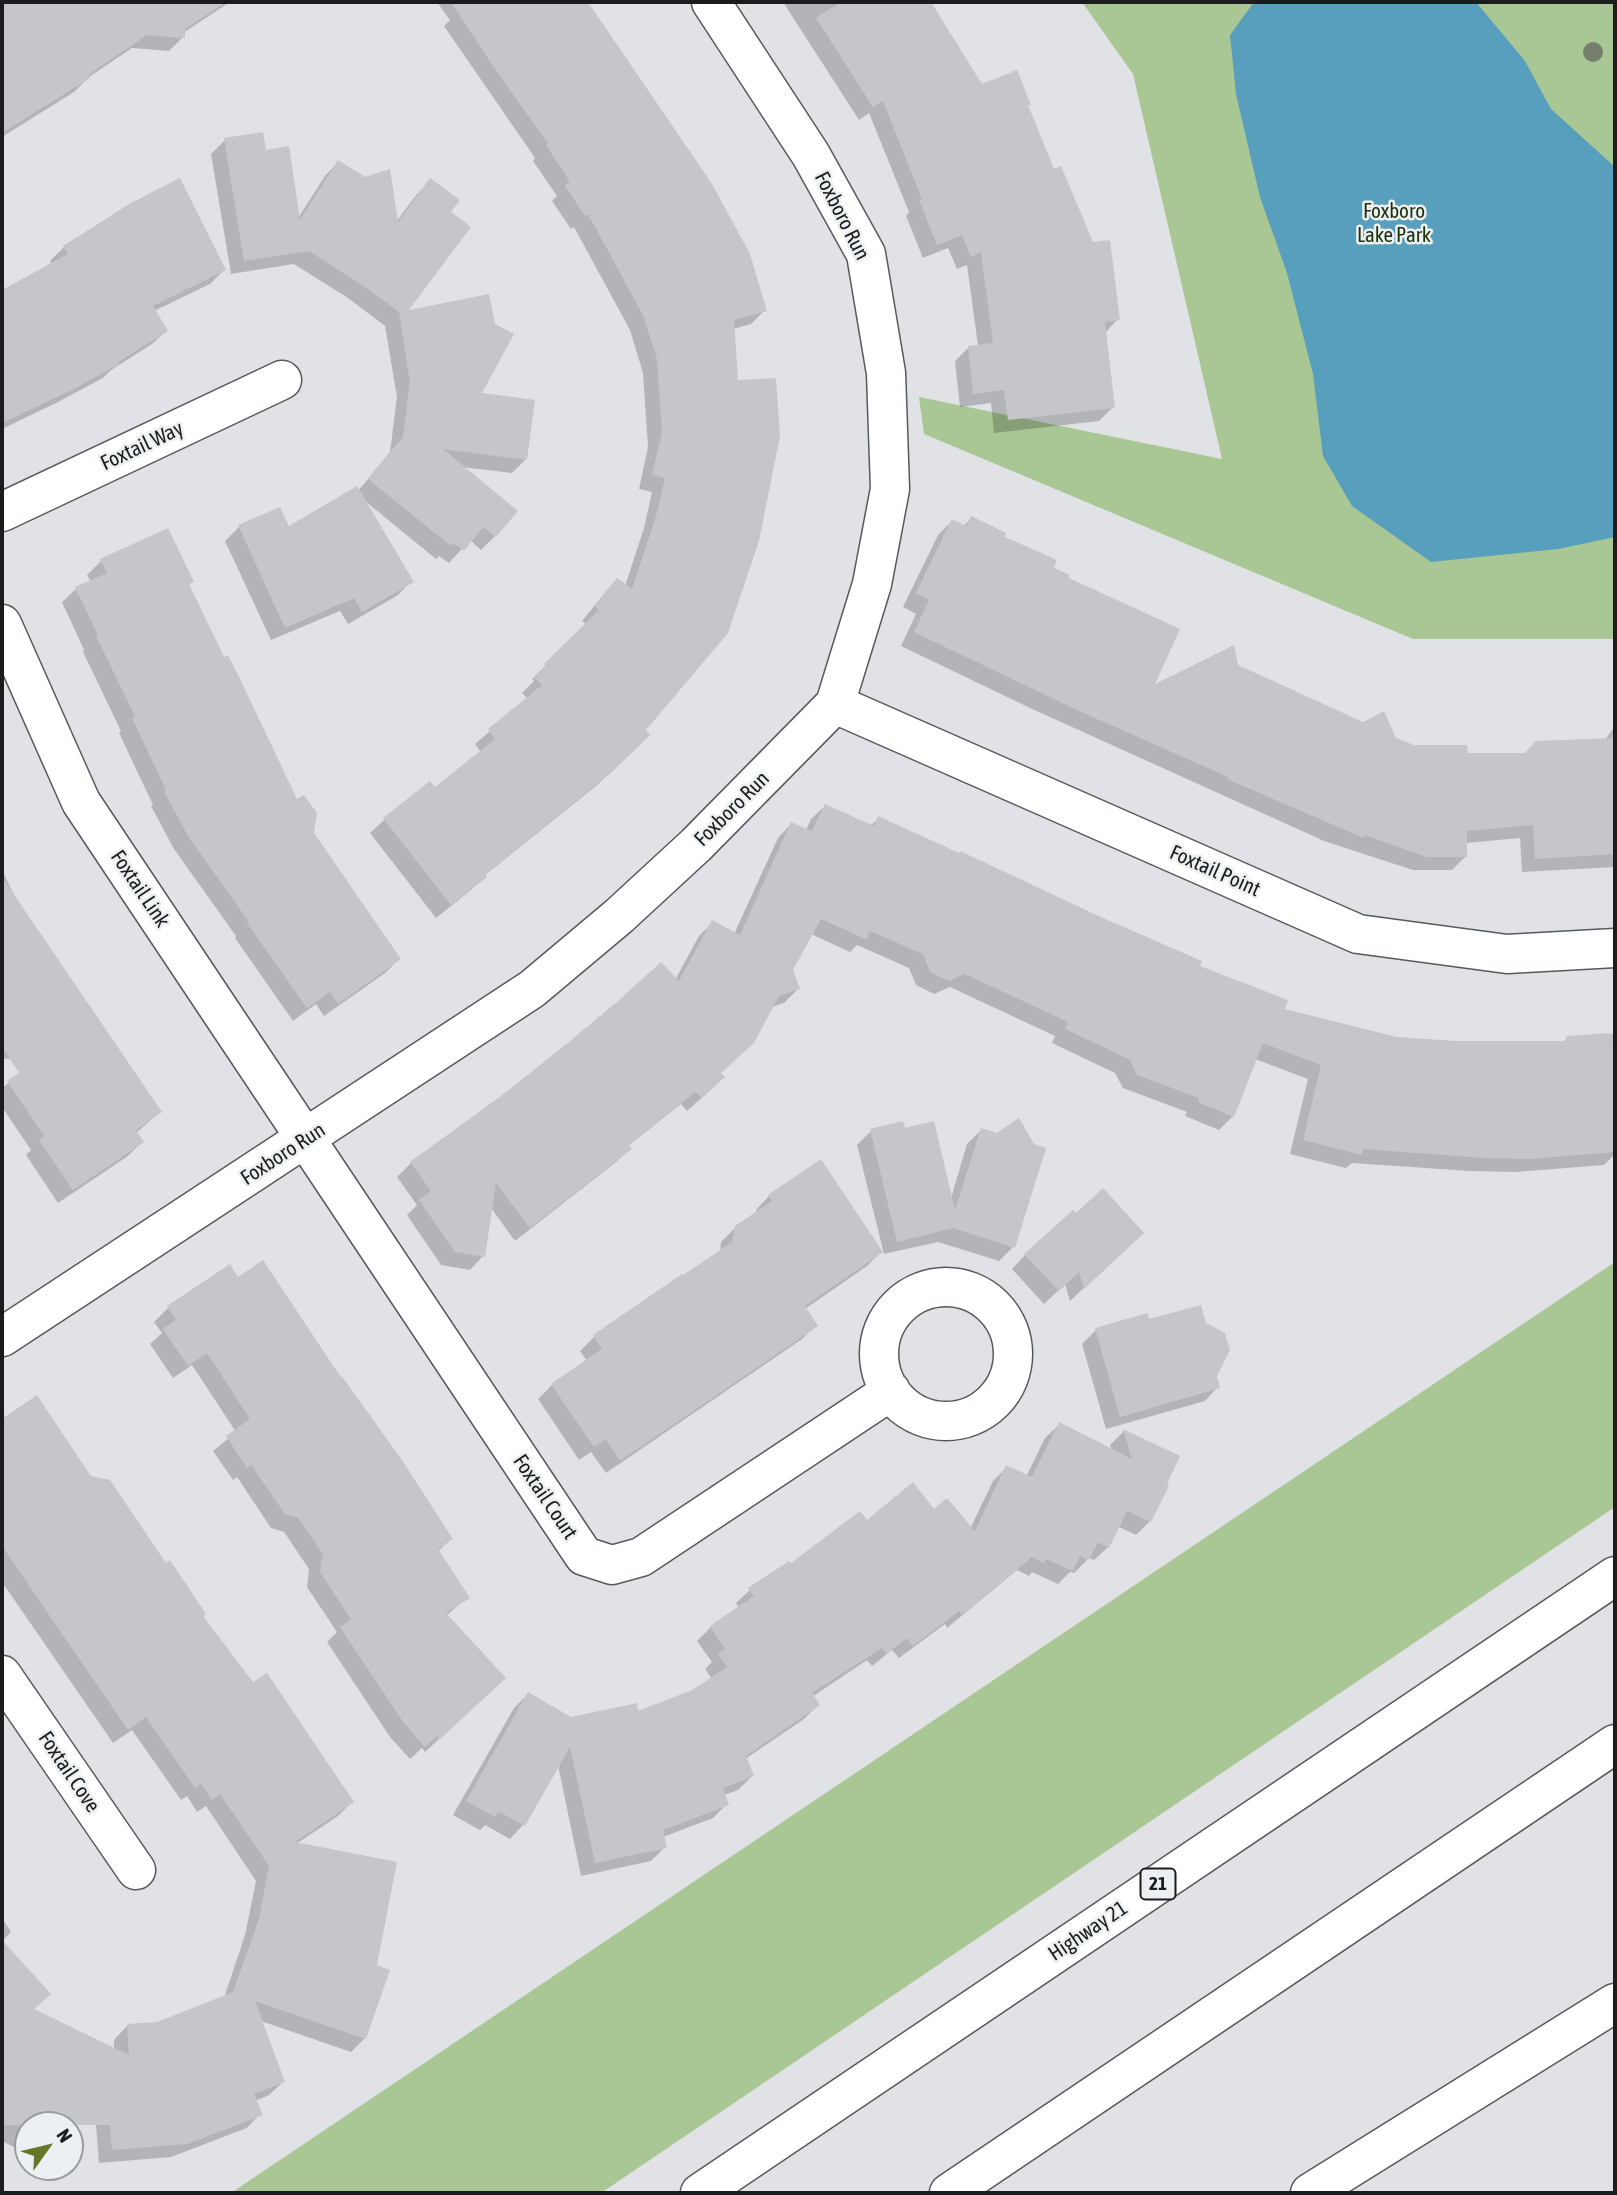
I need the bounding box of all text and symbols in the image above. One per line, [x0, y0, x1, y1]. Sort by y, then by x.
street label: Foxboro Run [809, 168, 875, 264]
park label: Foxboro Lake Park [1357, 198, 1431, 248]
street label: Foxtail Way [97, 416, 187, 476]
street label: Foxboro Run [689, 766, 775, 852]
street label: Foxtail Point [1166, 840, 1264, 902]
street label: Foxtail Link [105, 846, 175, 932]
street label: Foxboro Run [236, 1117, 330, 1191]
street label: Foxtail Court [507, 1450, 583, 1544]
street label: Foxtail Cove [33, 1727, 105, 1817]
road number: 21 [1140, 1868, 1176, 1900]
street label: Highway 21 [1044, 1896, 1132, 1966]
north arrow [14, 2111, 84, 2181]
text: N [52, 2125, 77, 2146]

